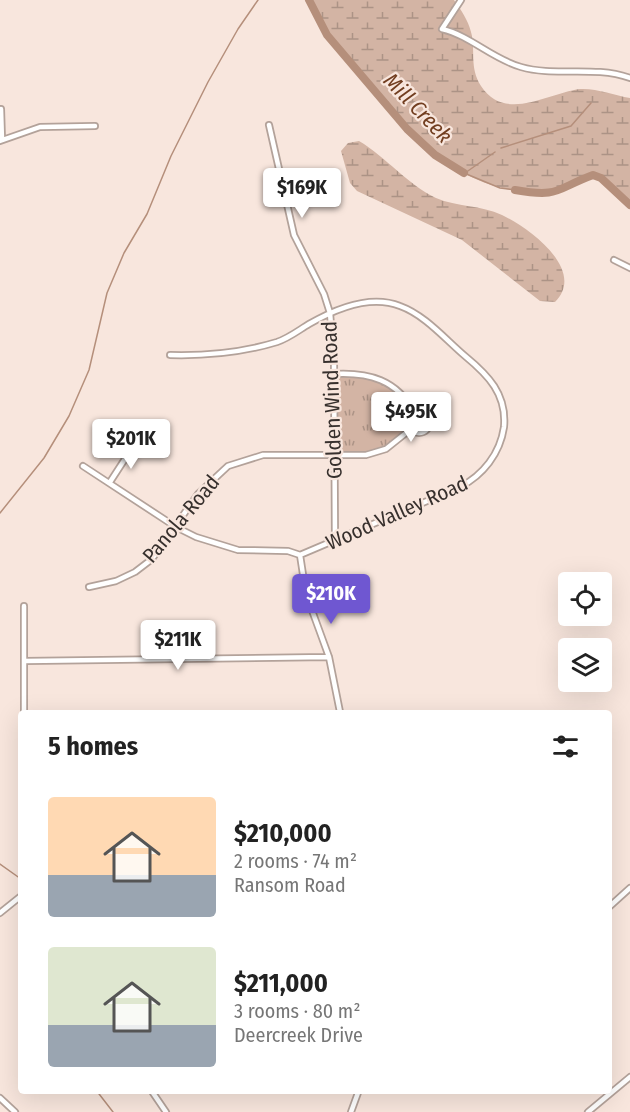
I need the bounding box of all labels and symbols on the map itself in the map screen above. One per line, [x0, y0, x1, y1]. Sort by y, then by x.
water label: Mill Creek [378, 67, 458, 149]
pin: $169K [260, 168, 344, 219]
street label: Golden Wind Road [316, 321, 348, 479]
pin: $495K [369, 392, 453, 443]
pin: $201K [89, 419, 173, 470]
street label: Panola Road [137, 470, 225, 568]
street label: Wood Valley Road [322, 470, 472, 556]
pin: $210K [289, 574, 373, 625]
pin: $211K [136, 620, 220, 671]

